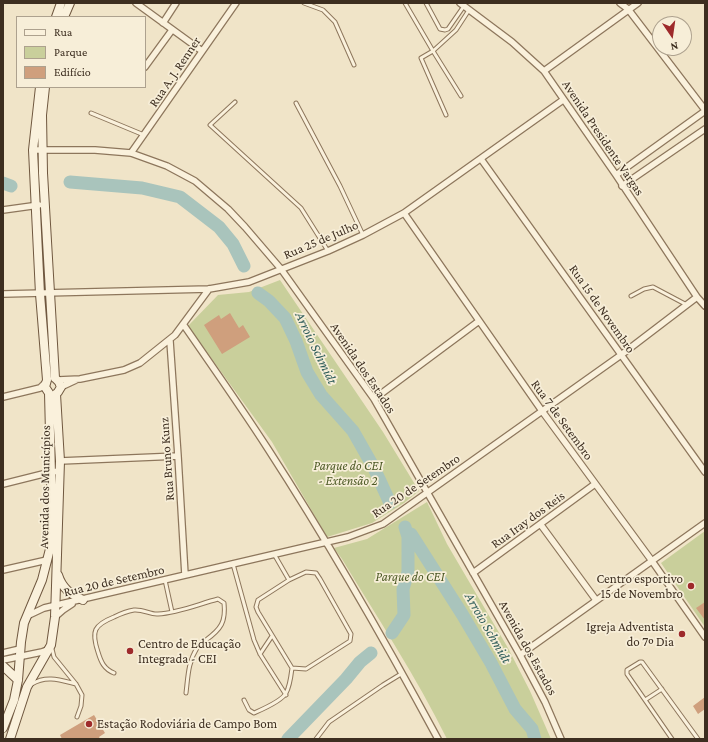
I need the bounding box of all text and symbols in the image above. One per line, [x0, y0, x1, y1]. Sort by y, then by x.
legend [16, 16, 146, 88]
north arrow [652, 16, 692, 56]
text: Rua [54, 25, 72, 39]
street label: Rua A. J. Renner [146, 34, 204, 110]
text: N [669, 40, 679, 53]
text: Parque [54, 45, 87, 59]
text: Edifício [54, 65, 91, 79]
street label: Avenida Presidente Vargas [559, 77, 647, 199]
street label: Rua 25 de Julho [281, 217, 361, 263]
street label: Rua 15 de Novembro [566, 262, 638, 356]
water label: Arroio Schmidt [291, 309, 341, 387]
street label: Avenida dos Estados [327, 320, 399, 416]
street label: Rua 7 de Setembro [528, 377, 596, 463]
street label: Rua Bruno Kunz [156, 417, 178, 501]
street label: Avenida dos Municípios [36, 425, 54, 549]
street label: Rua 20 de Setembro [369, 451, 463, 521]
park label: Parque do CEI - Extensão 2 [313, 458, 383, 489]
street label: Rua Iray dos Reis [488, 488, 568, 552]
street label: Rua 20 de Setembro [62, 562, 166, 600]
park label: Parque do CEI [375, 569, 445, 585]
place label: Centro esportivo 15 de Novembro [596, 571, 683, 602]
marker: Centro esportivo 15 de Novembro [686, 581, 696, 591]
water label: Arroio Schmidt [461, 590, 515, 666]
street label: Avenida dos Estados [495, 598, 561, 698]
place label: Igreja Adventista do 7º Dia [586, 619, 674, 650]
marker: Igreja Adventista do 7º Dia [677, 629, 687, 639]
place label: Centro de Educação Integrada - CEI [138, 636, 241, 667]
marker: Centro de Educação Integrada - CEI [125, 646, 135, 656]
place label: Estação Rodoviária de Campo Bom [97, 716, 277, 732]
marker: Estação Rodoviária de Campo Bom [84, 719, 94, 729]

